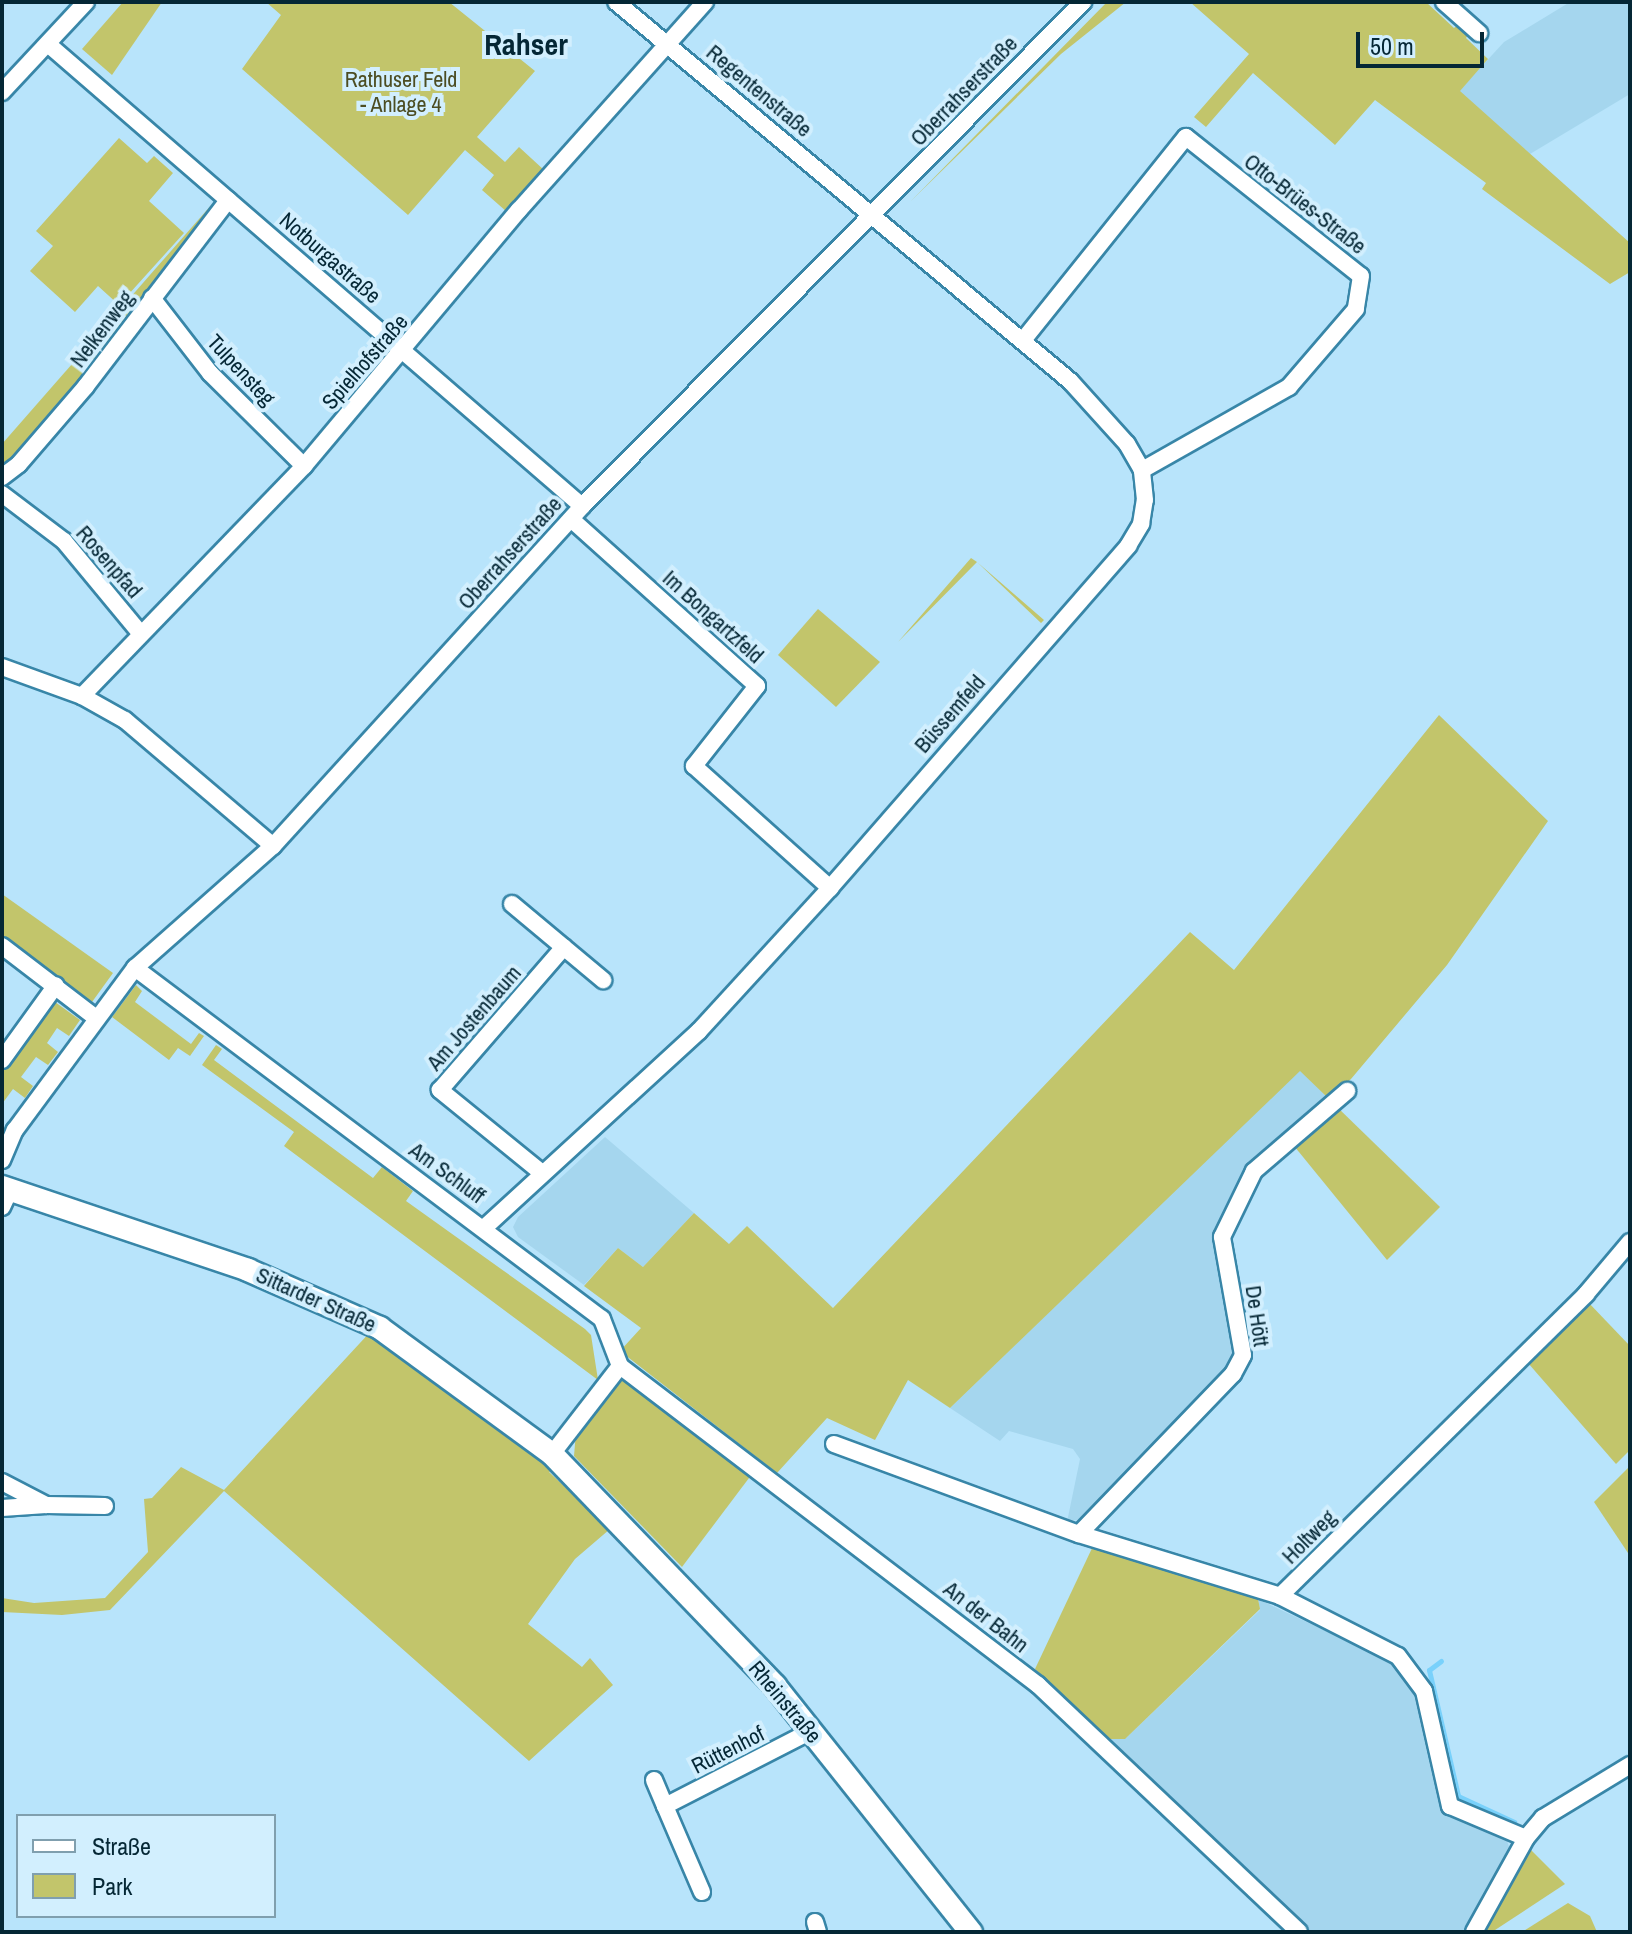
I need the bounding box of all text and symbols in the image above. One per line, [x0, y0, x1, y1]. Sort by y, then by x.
scale bar [1360, 16, 1488, 66]
district label: Rahser [484, 26, 568, 62]
text: 50 m [1370, 30, 1414, 62]
street label: Oberrahserstraße [905, 31, 1023, 151]
street label: Regentenstraße [701, 39, 817, 143]
park label: Rathuser Feld - Anlage 4 [345, 66, 457, 118]
street label: Otto-Brües-Straße [1239, 148, 1371, 260]
street label: Notburgastraße [274, 207, 386, 309]
street label: Nelkenweg [65, 285, 139, 373]
street label: Spielhofstraße [317, 309, 413, 415]
street label: Tulpensteg [201, 329, 281, 411]
street label: Oberrahserstraße [453, 491, 567, 615]
street label: Rosenpfad [70, 520, 148, 604]
street label: Im Bongartzfeld [657, 565, 769, 669]
street label: Büssemfeld [909, 670, 991, 758]
street label: Am Jostenbaum [421, 960, 527, 1076]
street label: Am Schluff [404, 1137, 490, 1209]
street label: Sittarder Straße [252, 1262, 380, 1338]
street label: De Hött [1240, 1284, 1274, 1348]
street label: Holtweg [1277, 1505, 1341, 1569]
street label: An der Bahn [938, 1576, 1034, 1658]
street label: Rheinstraße [743, 1655, 827, 1749]
street label: Rüttenhof [687, 1720, 769, 1780]
legend [16, 1814, 276, 1918]
text: Straße [92, 1830, 151, 1862]
text: Park [92, 1870, 132, 1902]

